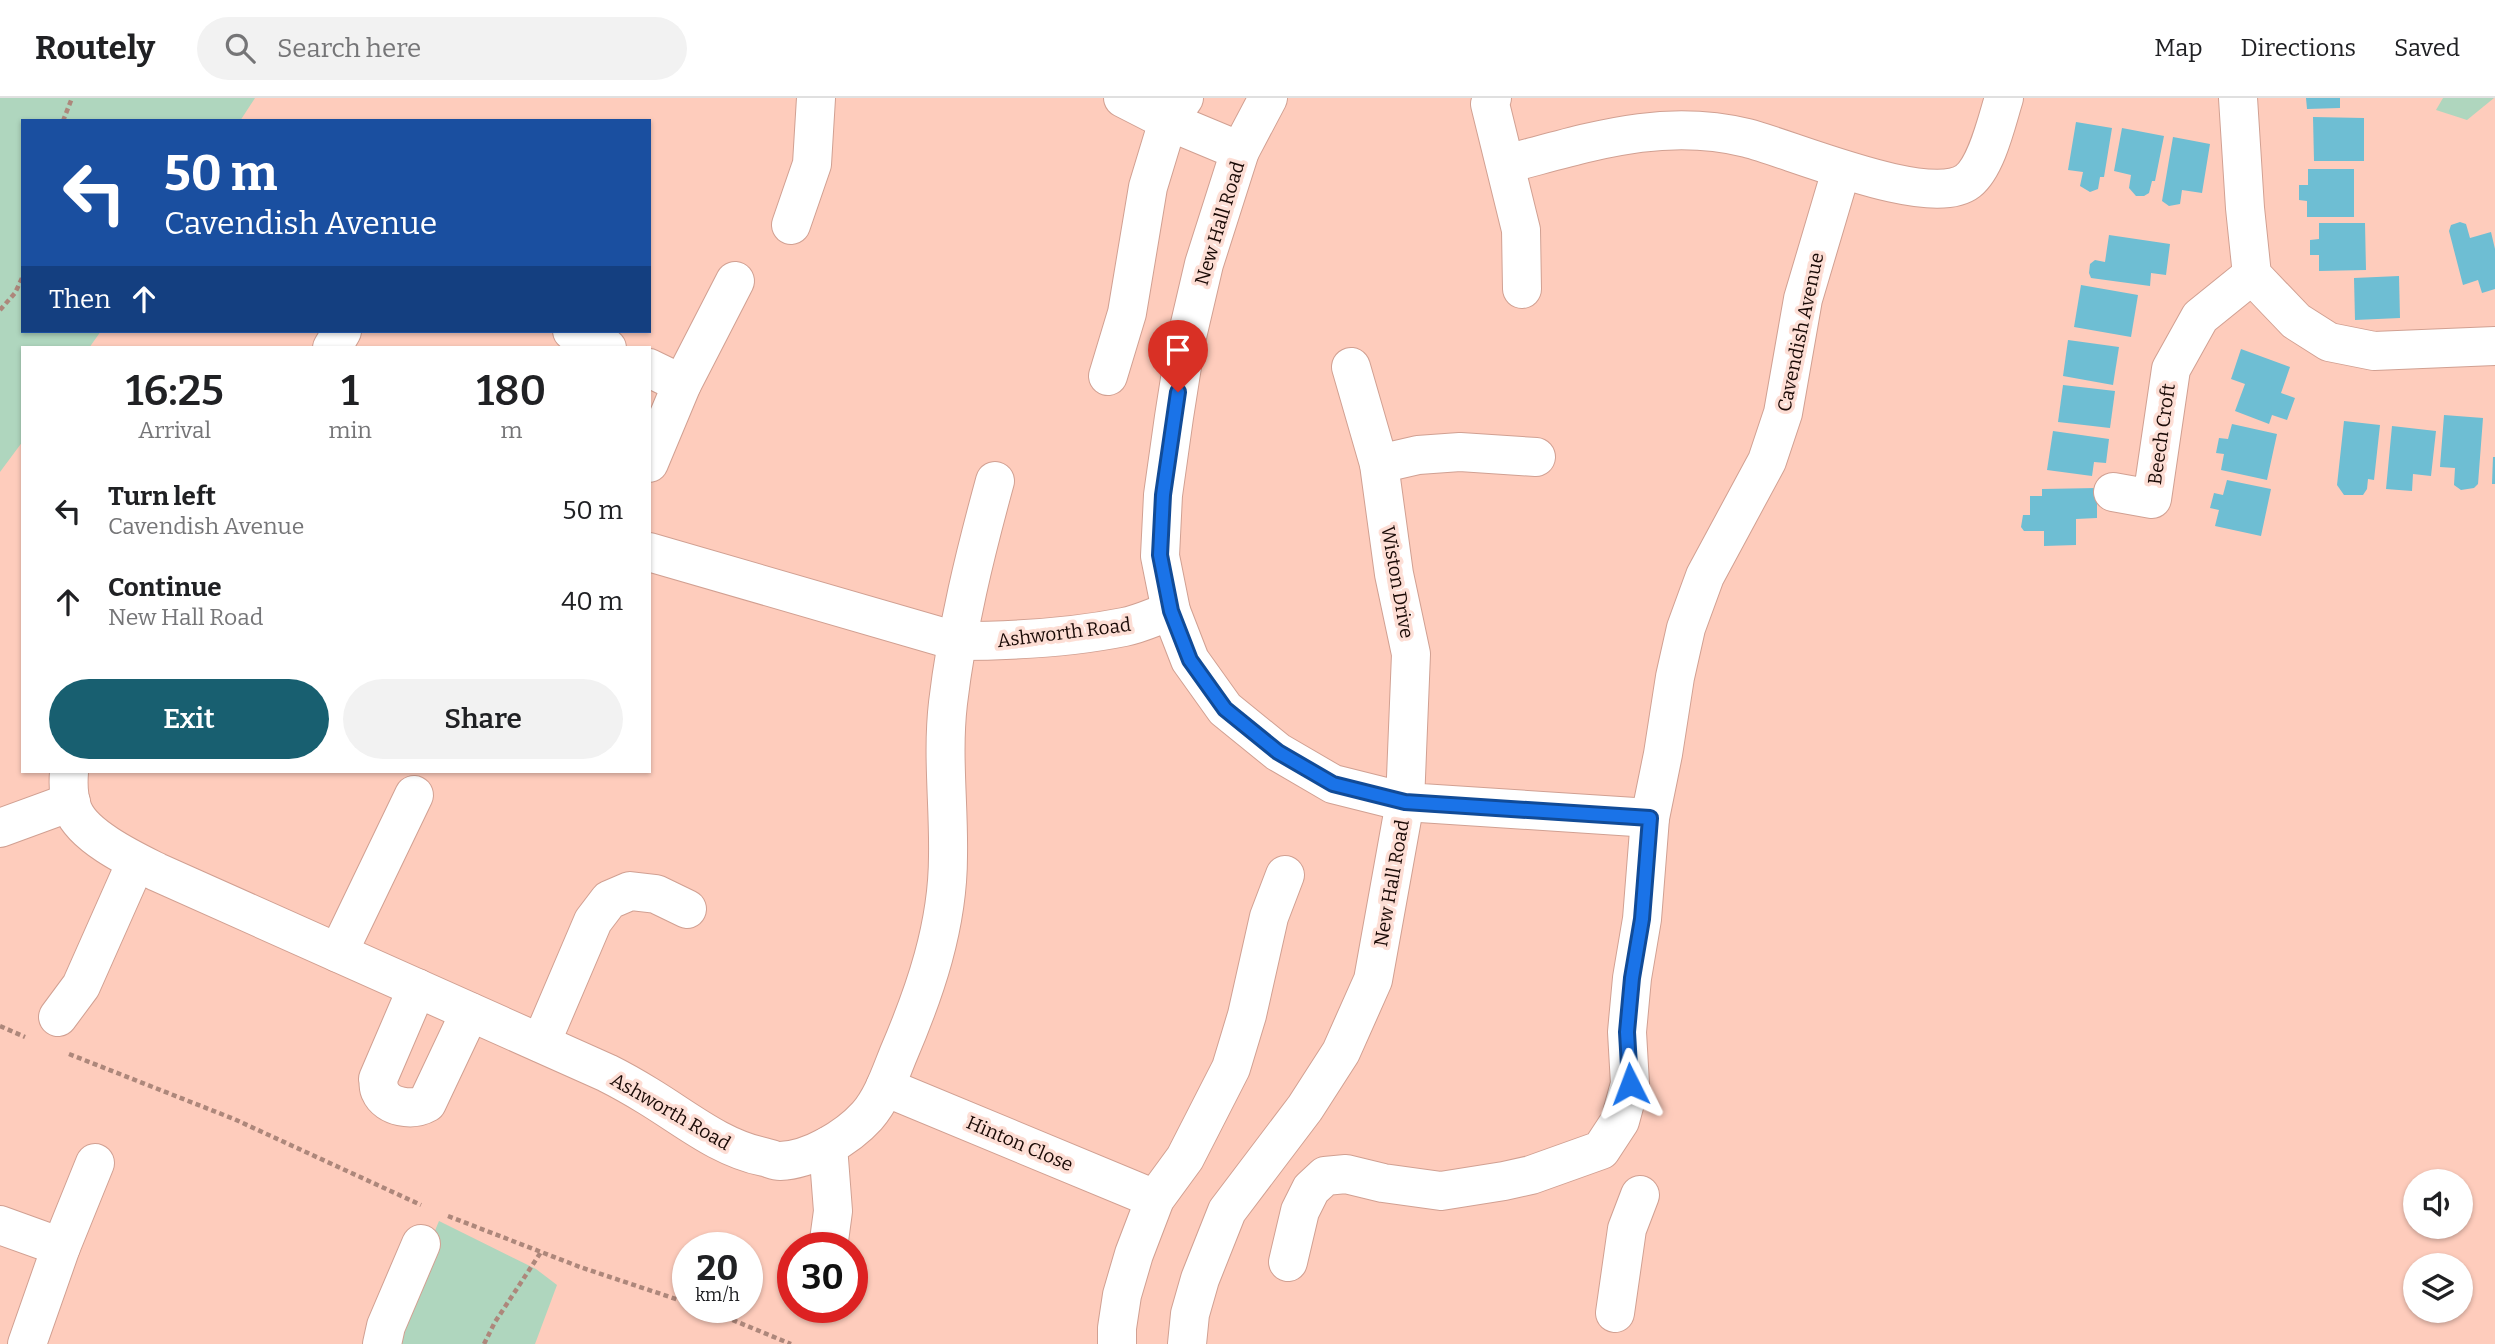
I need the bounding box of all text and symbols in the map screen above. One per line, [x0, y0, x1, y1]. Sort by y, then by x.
search box [197, 17, 687, 80]
text: Routely [35, 28, 155, 68]
icon: search [221, 29, 259, 67]
text: Search here [277, 33, 421, 64]
text: Map [2154, 34, 2203, 62]
text: Directions [2241, 34, 2356, 62]
text: Saved [2394, 34, 2460, 62]
text: 50 m [164, 144, 277, 203]
icon: left [49, 147, 140, 238]
street label: New Hall Road [1190, 158, 1249, 288]
text: Cavendish Avenue [164, 204, 437, 242]
street label: Cavendish Avenue [1772, 250, 1829, 414]
icon: ahead [125, 280, 163, 318]
text: Then [49, 284, 111, 315]
pin [1148, 320, 1208, 392]
icon: arrive [1159, 331, 1197, 369]
text: 16:25 [126, 366, 224, 416]
text: 1 [341, 366, 359, 416]
text: 180 [477, 366, 546, 416]
street label: Beech Croft [2143, 382, 2180, 486]
text: Arrival [138, 416, 211, 444]
text: min [329, 416, 372, 444]
text: m [500, 416, 522, 444]
text: Turn left [108, 481, 216, 512]
icon: left [49, 492, 87, 530]
text: 50 m [562, 495, 623, 526]
text: Cavendish Avenue [108, 512, 304, 540]
street label: Wiston Drive [1376, 524, 1419, 640]
text: Continue [108, 572, 222, 603]
icon: ahead [49, 583, 87, 621]
text: 40 m [561, 586, 623, 617]
text: New Hall Road [108, 603, 263, 631]
street label: Ashworth Road [996, 613, 1132, 652]
button: Exit [49, 679, 329, 759]
button: Share [343, 679, 623, 759]
street label: New Hall Road [1369, 818, 1414, 948]
position arrow [1593, 1047, 1667, 1121]
street label: Ashworth Road [607, 1068, 735, 1155]
street label: Hinton Close [963, 1111, 1077, 1176]
map controls [2403, 1169, 2473, 1323]
button: sound [2403, 1169, 2473, 1239]
speed limit sign: 30 [777, 1232, 868, 1323]
text: 20 [697, 1247, 738, 1289]
button: layers [2403, 1253, 2473, 1323]
text: km/h [695, 1284, 740, 1306]

